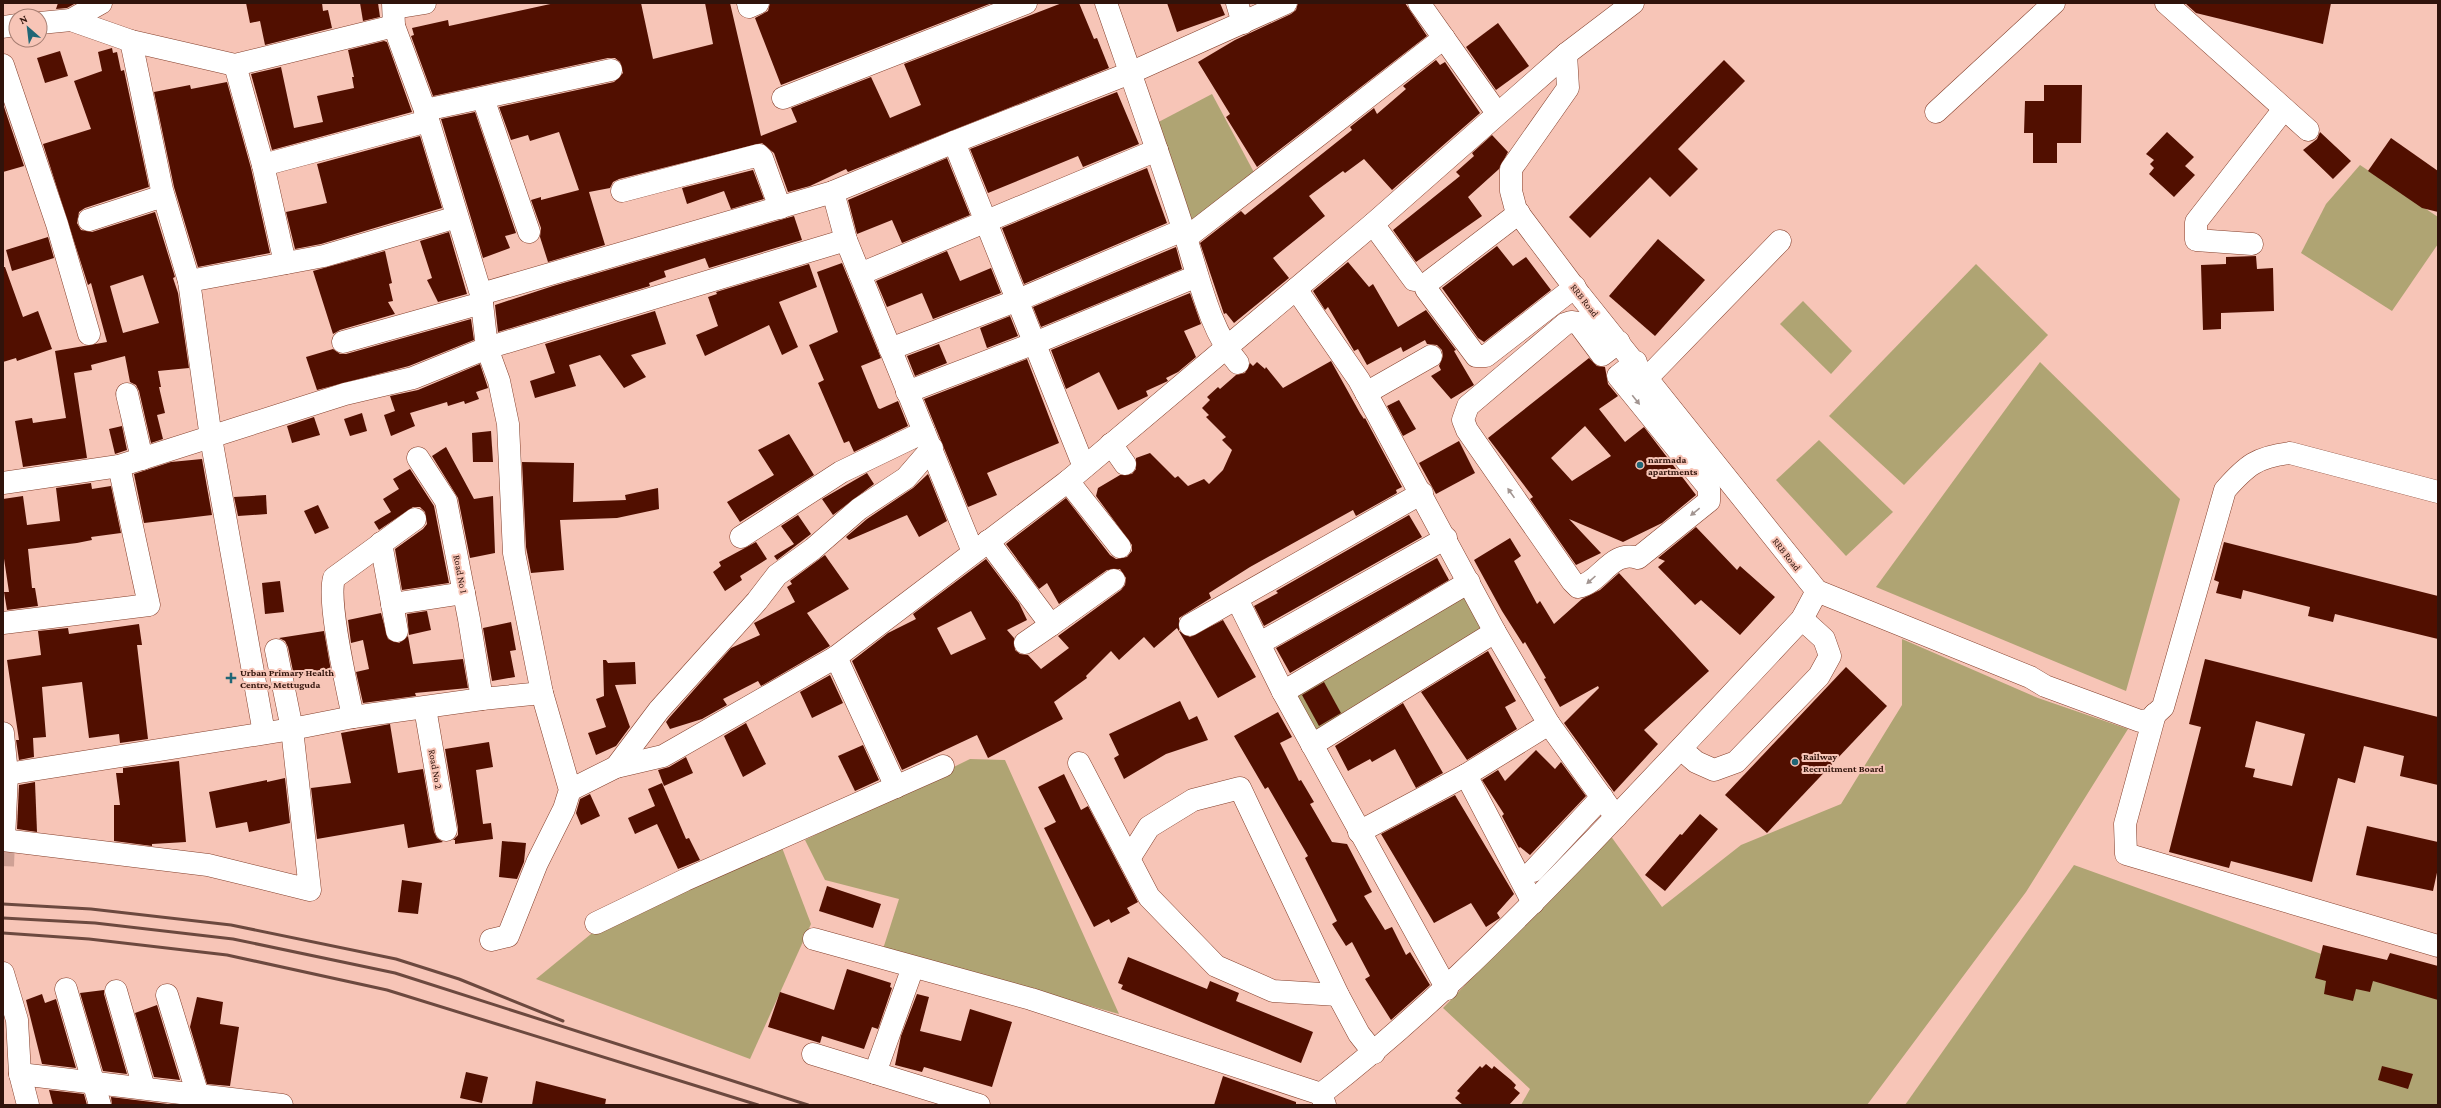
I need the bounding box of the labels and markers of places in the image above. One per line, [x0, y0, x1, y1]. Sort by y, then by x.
place label: narmada apartments [1648, 454, 1697, 477]
marker: narmada apartments [1635, 460, 1645, 470]
place label: Urban Primary Health Centre, Mettuguda [240, 667, 334, 690]
marker: Urban Primary Health Centre, Mettuguda [225, 672, 237, 684]
place label: Railway Recruitment Board [1803, 751, 1884, 774]
marker: Railway Recruitment Board [1790, 757, 1800, 767]

